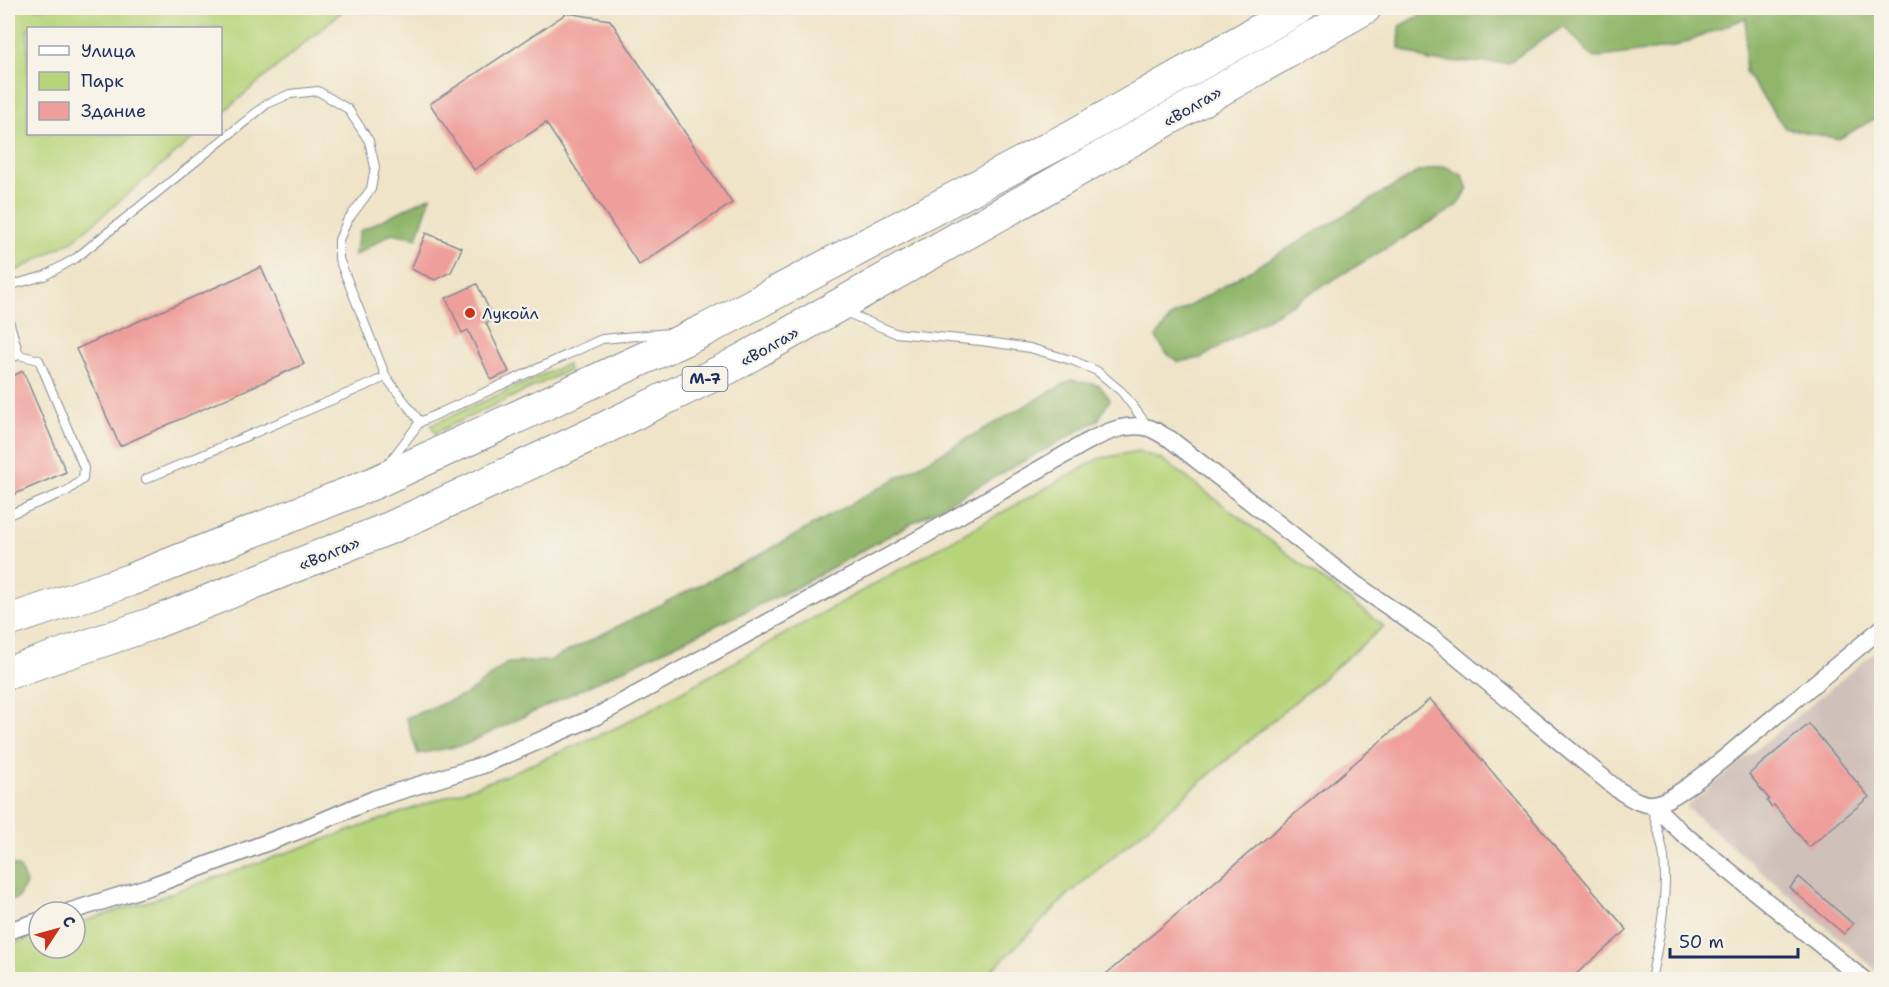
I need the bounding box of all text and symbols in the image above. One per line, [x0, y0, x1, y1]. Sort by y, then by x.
legend [27, 27, 222, 135]
text: Улица [81, 39, 135, 63]
text: Парк [81, 69, 124, 93]
street label: «Волга» [1159, 81, 1225, 132]
text: Здание [81, 99, 146, 123]
place label: Лукойл [482, 303, 539, 324]
marker: Лукойл [463, 306, 477, 320]
street label: «Волга» [736, 322, 802, 371]
road number: М-7 [682, 367, 728, 391]
street label: «Волга» [296, 532, 363, 575]
north arrow [27, 900, 87, 960]
text: С [57, 911, 80, 932]
scale bar [1670, 921, 1798, 959]
text: 50 m [1679, 930, 1724, 954]

